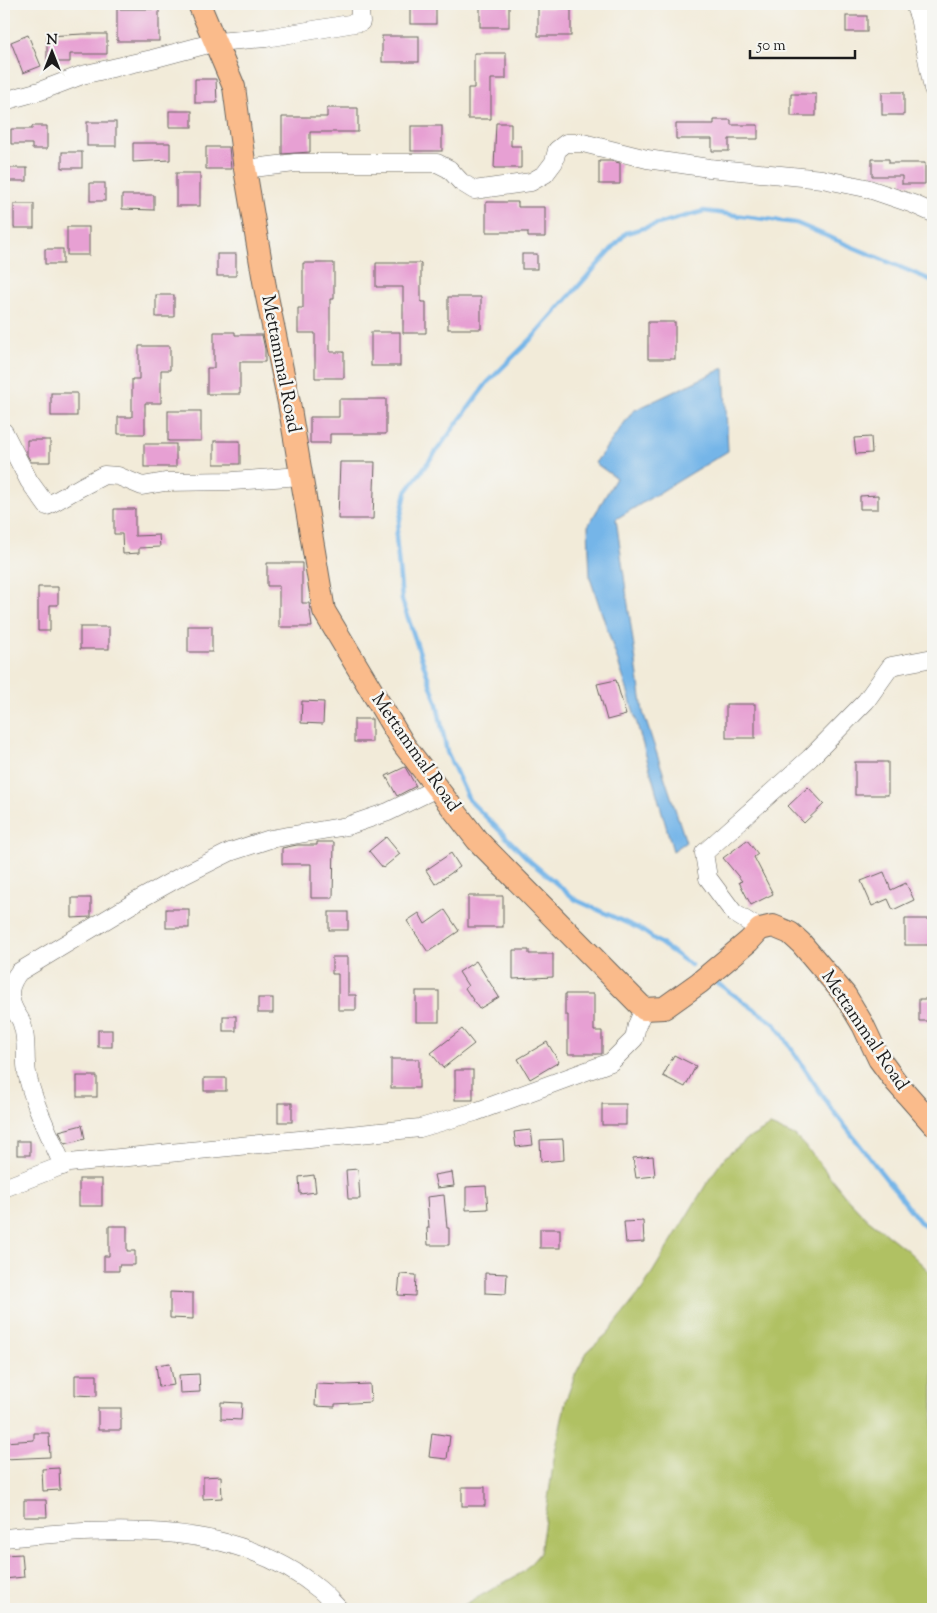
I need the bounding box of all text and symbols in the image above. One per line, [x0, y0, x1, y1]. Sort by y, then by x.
north arrow [28, 28, 78, 78]
scale bar [750, 28, 854, 60]
text: N [46, 31, 58, 51]
text: 50 m [756, 36, 786, 57]
street label: Mettammal Road [253, 293, 307, 436]
street label: Mettammal Road [364, 688, 466, 818]
street label: Mettammal Road [814, 965, 914, 1097]

